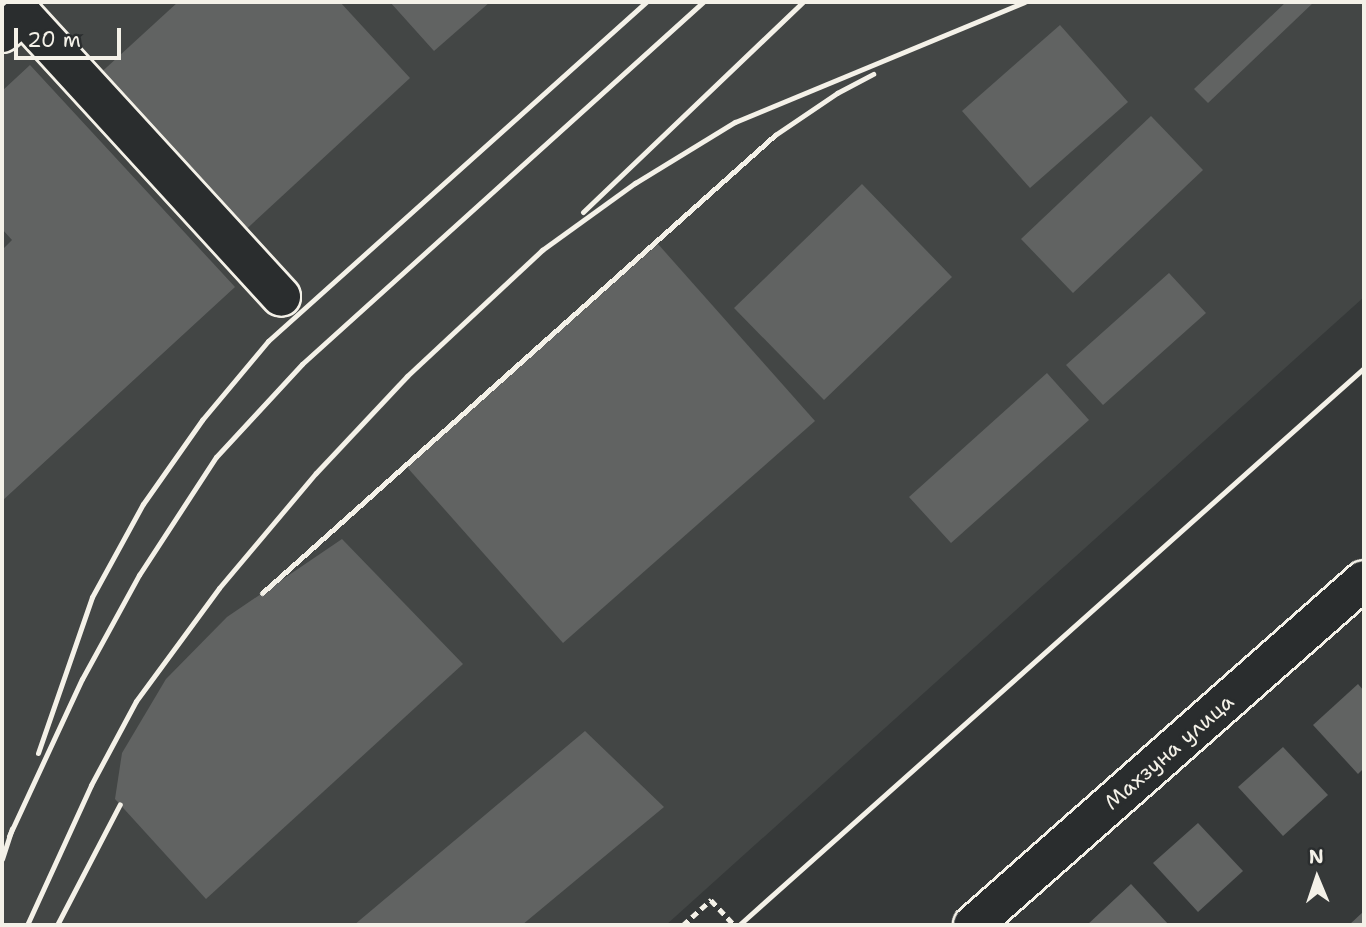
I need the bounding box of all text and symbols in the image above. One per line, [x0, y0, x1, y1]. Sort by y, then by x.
scale bar [18, 14, 124, 58]
text: 20 m [27, 26, 81, 54]
street label: Махзуна улица [1099, 689, 1239, 815]
north arrow [1282, 843, 1352, 913]
text: N [1308, 844, 1324, 869]

